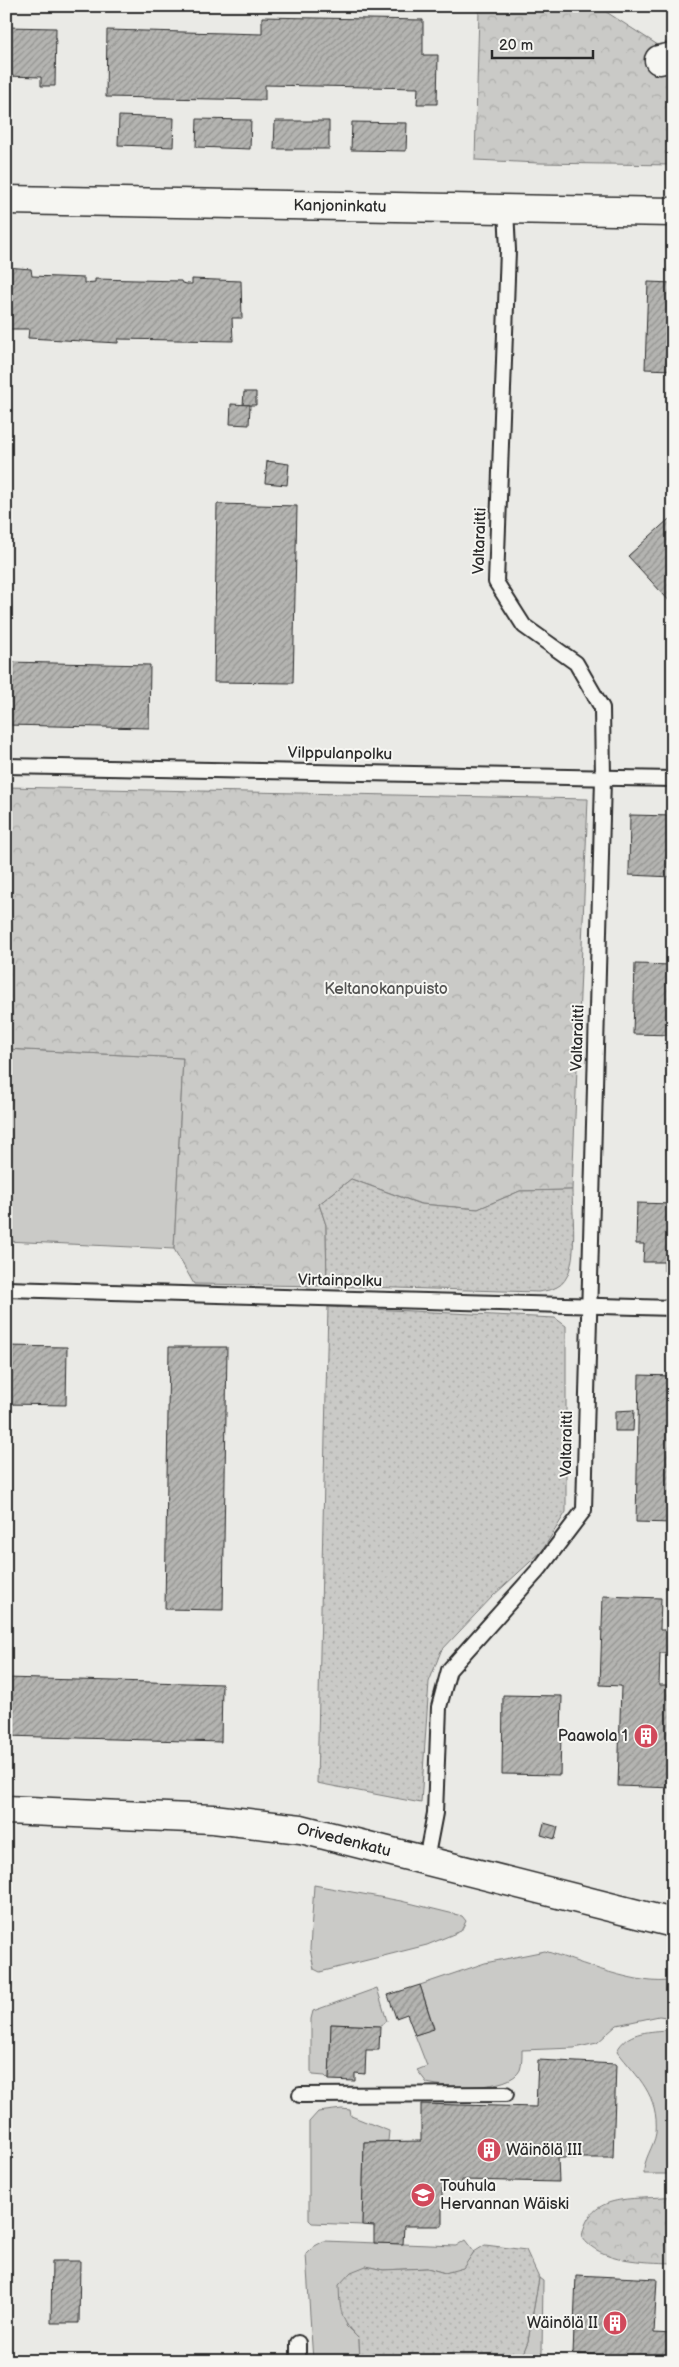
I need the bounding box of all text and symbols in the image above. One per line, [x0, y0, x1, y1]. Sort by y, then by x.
scale bar [492, 28, 593, 60]
text: 20 m [499, 36, 533, 55]
street label: Kanjoninkatu [293, 196, 387, 216]
street label: Valtaraitti [469, 507, 491, 575]
street label: Vilppulanpolku [288, 744, 392, 764]
park label: Keltanokanpuisto [324, 980, 448, 999]
street label: Valtaraitti [567, 1004, 589, 1072]
street label: Virtainpolku [298, 1271, 382, 1291]
street label: Valtaraitti [557, 1411, 577, 1477]
building icon: Paawola 1 [633, 1723, 659, 1749]
place label: Paawola 1 [558, 1727, 628, 1746]
street label: Orivedenkatu [295, 1819, 393, 1861]
building icon: Wäinölä III [476, 2137, 502, 2163]
place label: Wäinölä III [506, 2141, 582, 2160]
place label: Touhula Hervannan Wäiski [440, 2177, 569, 2214]
school or university icon: Touhula Hervannan Wäiski [410, 2182, 436, 2208]
building icon: Wäinölä II [602, 2310, 628, 2336]
place label: Wäinölä II [527, 2314, 598, 2333]

